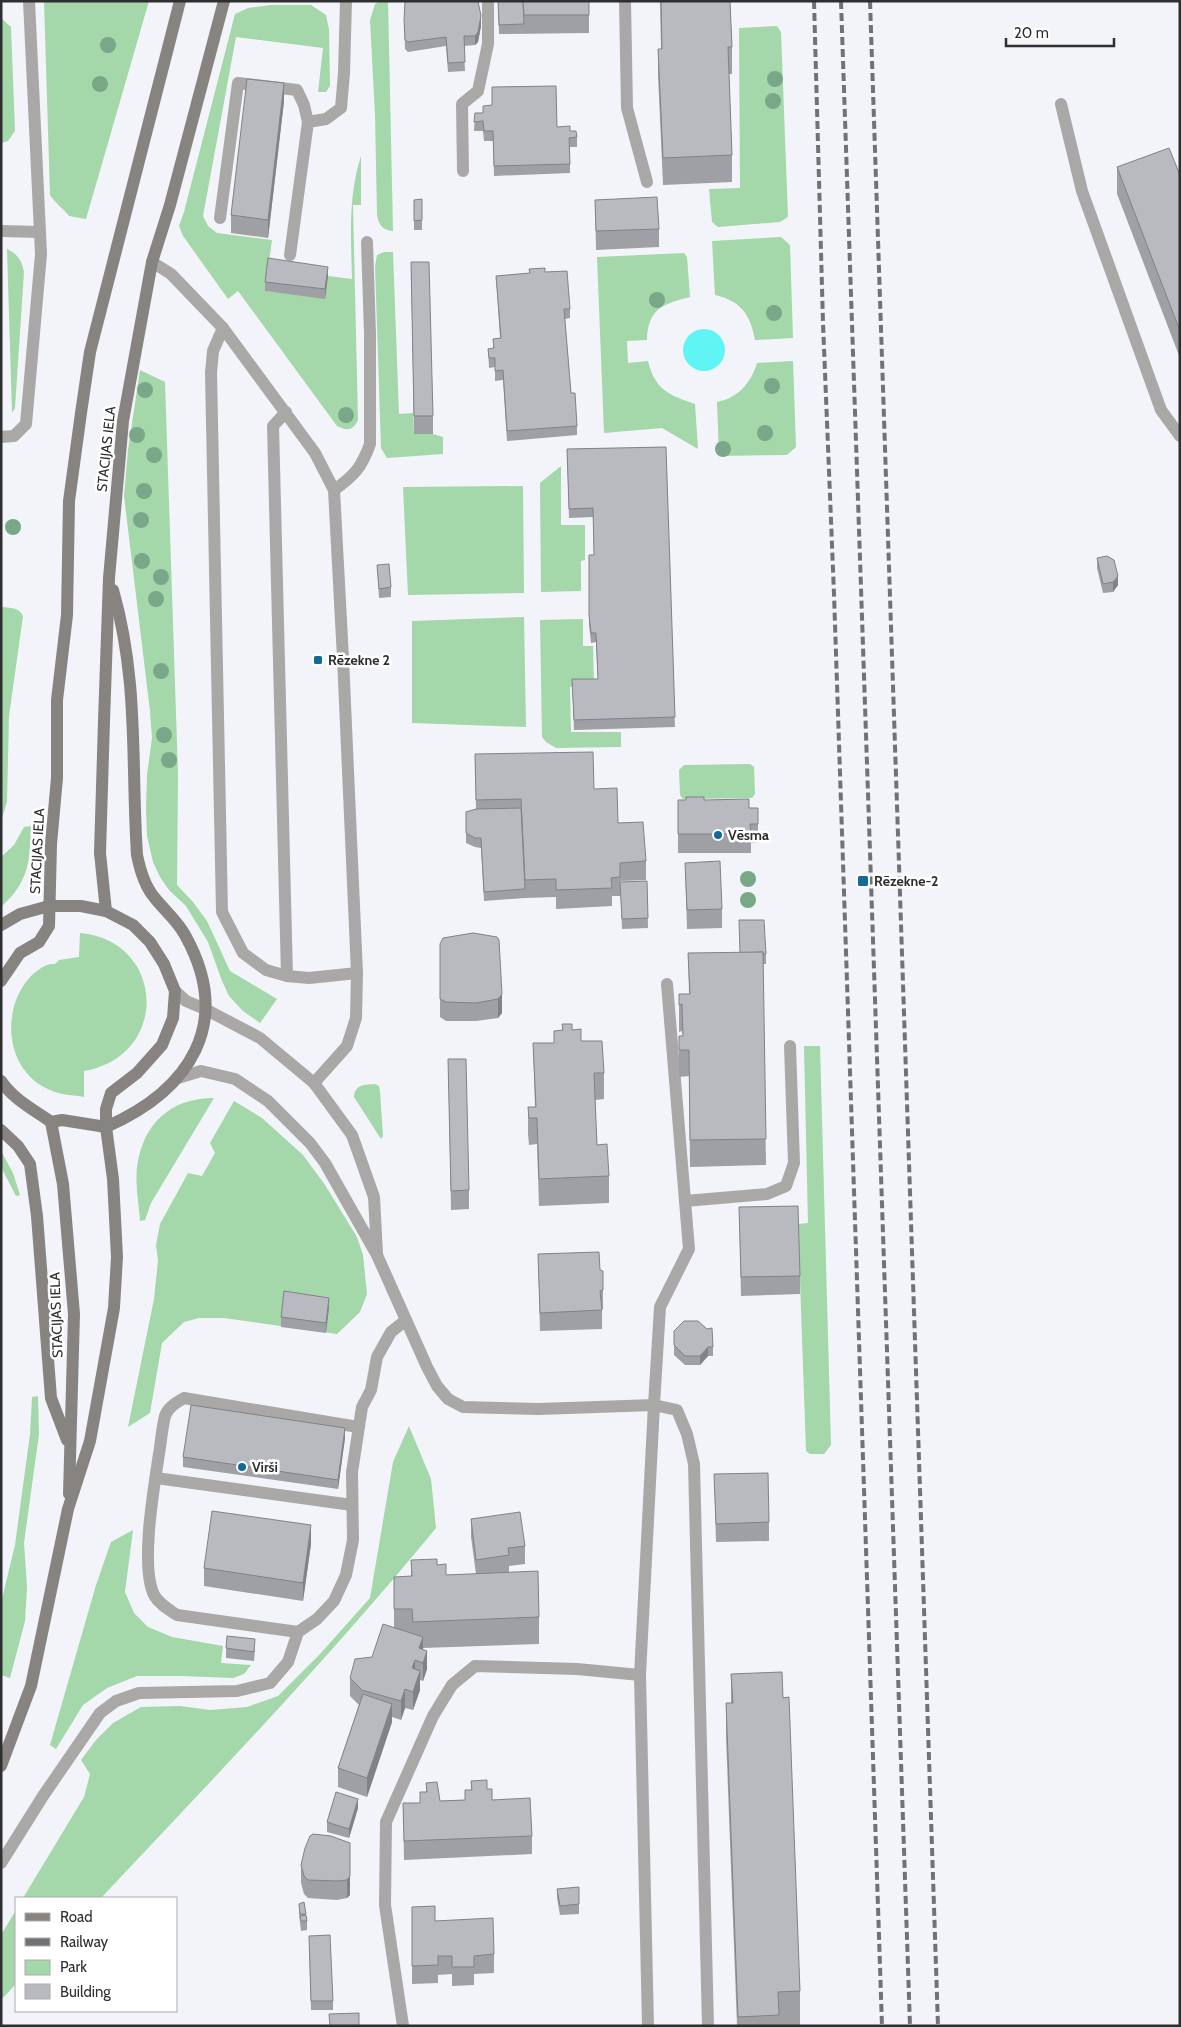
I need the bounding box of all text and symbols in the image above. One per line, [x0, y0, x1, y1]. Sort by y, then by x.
scale bar [1006, 15, 1114, 47]
text: 20 m [1014, 24, 1049, 42]
street label: STACIJAS IELA [93, 405, 119, 493]
place label: Rēzekne 2 [328, 651, 390, 669]
marker: Rēzekne 2 [312, 654, 324, 666]
street label: STACIJAS IELA [26, 807, 48, 894]
place label: Vēsma [728, 826, 769, 844]
marker: Vēsma [712, 829, 724, 841]
place label: Rēzekne-2 [874, 872, 939, 890]
marker: Rēzekne-2 [856, 874, 870, 888]
street label: STACIJAS IELA [45, 1271, 66, 1358]
place label: Virši [252, 1458, 278, 1476]
marker: Virši [236, 1461, 248, 1473]
legend [15, 1897, 178, 2012]
text: Road [60, 1908, 93, 1926]
text: Railway [60, 1933, 109, 1951]
text: Park [60, 1958, 87, 1976]
text: Building [60, 1983, 111, 2001]

